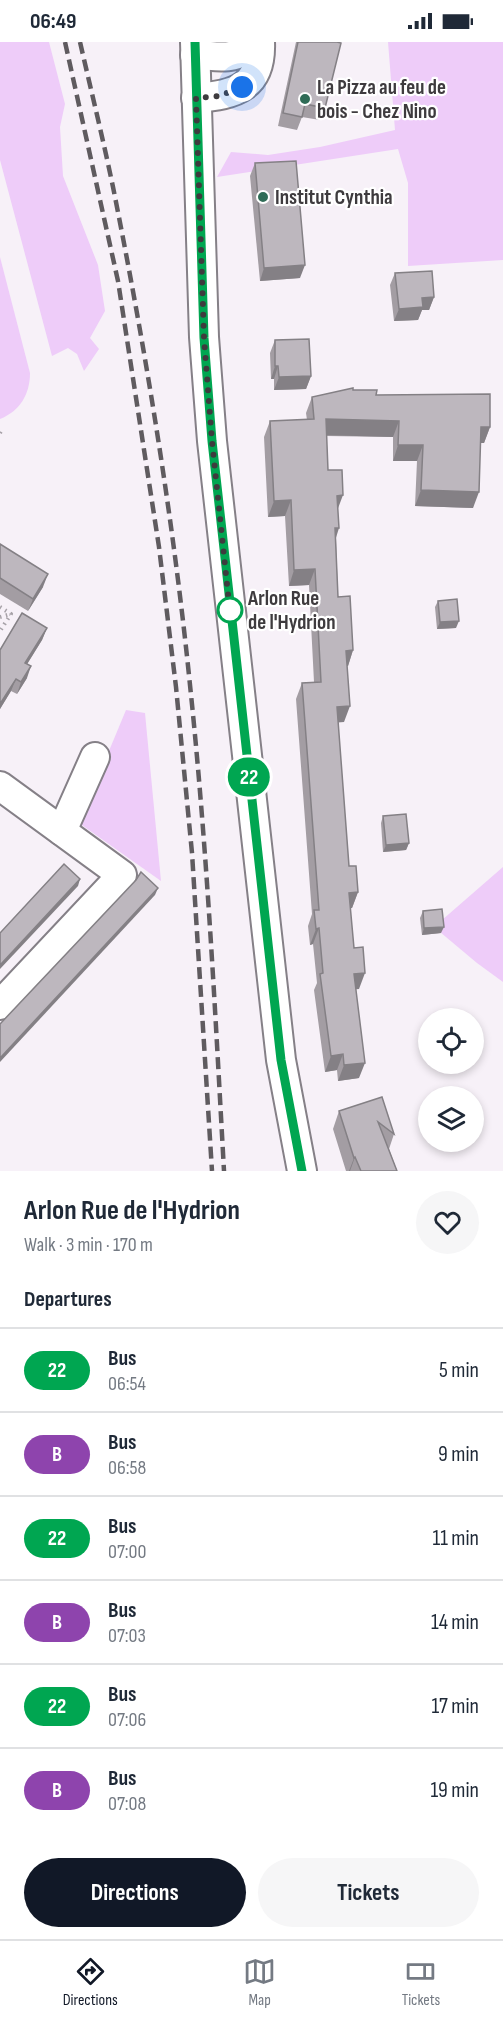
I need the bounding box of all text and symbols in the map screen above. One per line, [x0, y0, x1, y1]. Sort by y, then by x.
text: 06:49 [30, 8, 76, 35]
your location [227, 72, 257, 102]
place label: La Pizza au feu de bois - Chez Nino [317, 75, 446, 124]
marker: La Pizza au feu de bois - Chez Nino [298, 92, 312, 106]
place label: Institut Cynthia [275, 185, 393, 210]
marker: Institut Cynthia [256, 190, 270, 204]
place label: Arlon Rue de l'Hydrion [247, 586, 336, 635]
marker: Arlon Rue de l'Hydrion [217, 597, 243, 623]
line badge: 22 [222, 758, 276, 796]
text: 22 [240, 765, 258, 790]
map controls [418, 1008, 484, 1152]
button: locate [418, 1008, 484, 1074]
button: layers [418, 1086, 484, 1152]
button: heart [416, 1191, 479, 1254]
text: Arlon Rue de l'Hydrion [24, 1194, 240, 1227]
text: Walk · 3 min · 170 m [24, 1233, 153, 1257]
text: Departures [24, 1286, 112, 1313]
text: Bus [108, 1345, 137, 1372]
text: 5 min [439, 1357, 479, 1384]
text: 22 [48, 1358, 66, 1383]
text: 06:54 [108, 1372, 146, 1396]
text: Bus [108, 1429, 137, 1456]
text: 9 min [438, 1441, 479, 1468]
text: B [52, 1442, 62, 1467]
text: 06:58 [108, 1456, 146, 1480]
text: Bus [108, 1513, 137, 1540]
text: 11 min [432, 1525, 479, 1552]
text: 22 [48, 1526, 66, 1551]
text: 07:00 [108, 1540, 146, 1564]
text: Bus [108, 1597, 137, 1624]
text: 14 min [431, 1609, 479, 1636]
text: B [52, 1610, 62, 1635]
text: 07:03 [108, 1624, 146, 1648]
text: Bus [108, 1681, 137, 1708]
text: 17 min [431, 1693, 479, 1720]
text: 22 [48, 1694, 66, 1719]
text: 07:06 [108, 1708, 146, 1732]
text: Bus [108, 1765, 137, 1792]
text: 19 min [430, 1777, 479, 1804]
text: B [52, 1778, 62, 1803]
text: 07:08 [108, 1792, 146, 1816]
button: Directions [24, 1858, 246, 1927]
button: Tickets [258, 1858, 479, 1927]
tab: Directions [63, 1955, 118, 2010]
tab: Map [243, 1955, 276, 2010]
tab: Tickets [402, 1955, 440, 2010]

